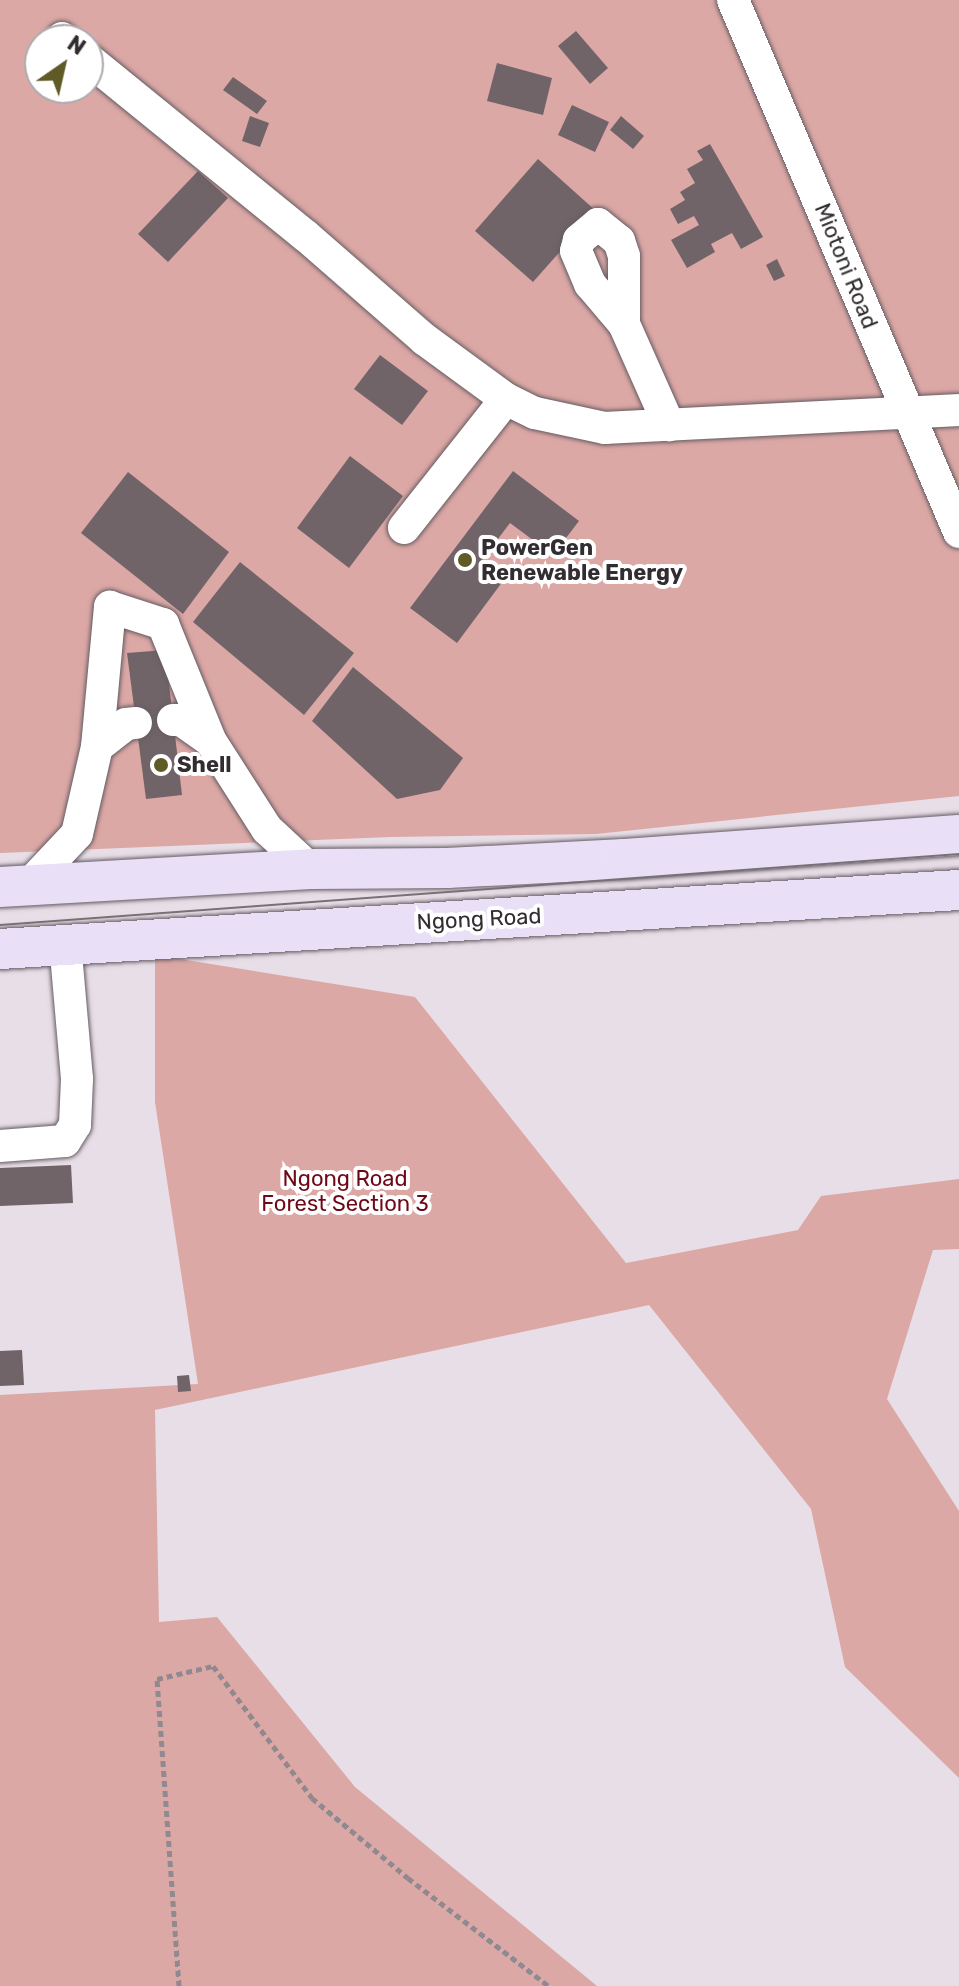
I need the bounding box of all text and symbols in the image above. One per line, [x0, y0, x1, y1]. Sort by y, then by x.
north arrow [24, 24, 104, 104]
text: N [62, 30, 91, 61]
street label: Miotoni Road [809, 200, 883, 332]
place label: PowerGen Renewable Energy [481, 534, 683, 586]
marker: PowerGen Renewable Energy [456, 551, 474, 569]
place label: Shell [177, 752, 232, 778]
marker: Shell [152, 756, 170, 774]
street label: Ngong Road [416, 903, 542, 935]
park label: Ngong Road Forest Section 3 [261, 1165, 429, 1216]

